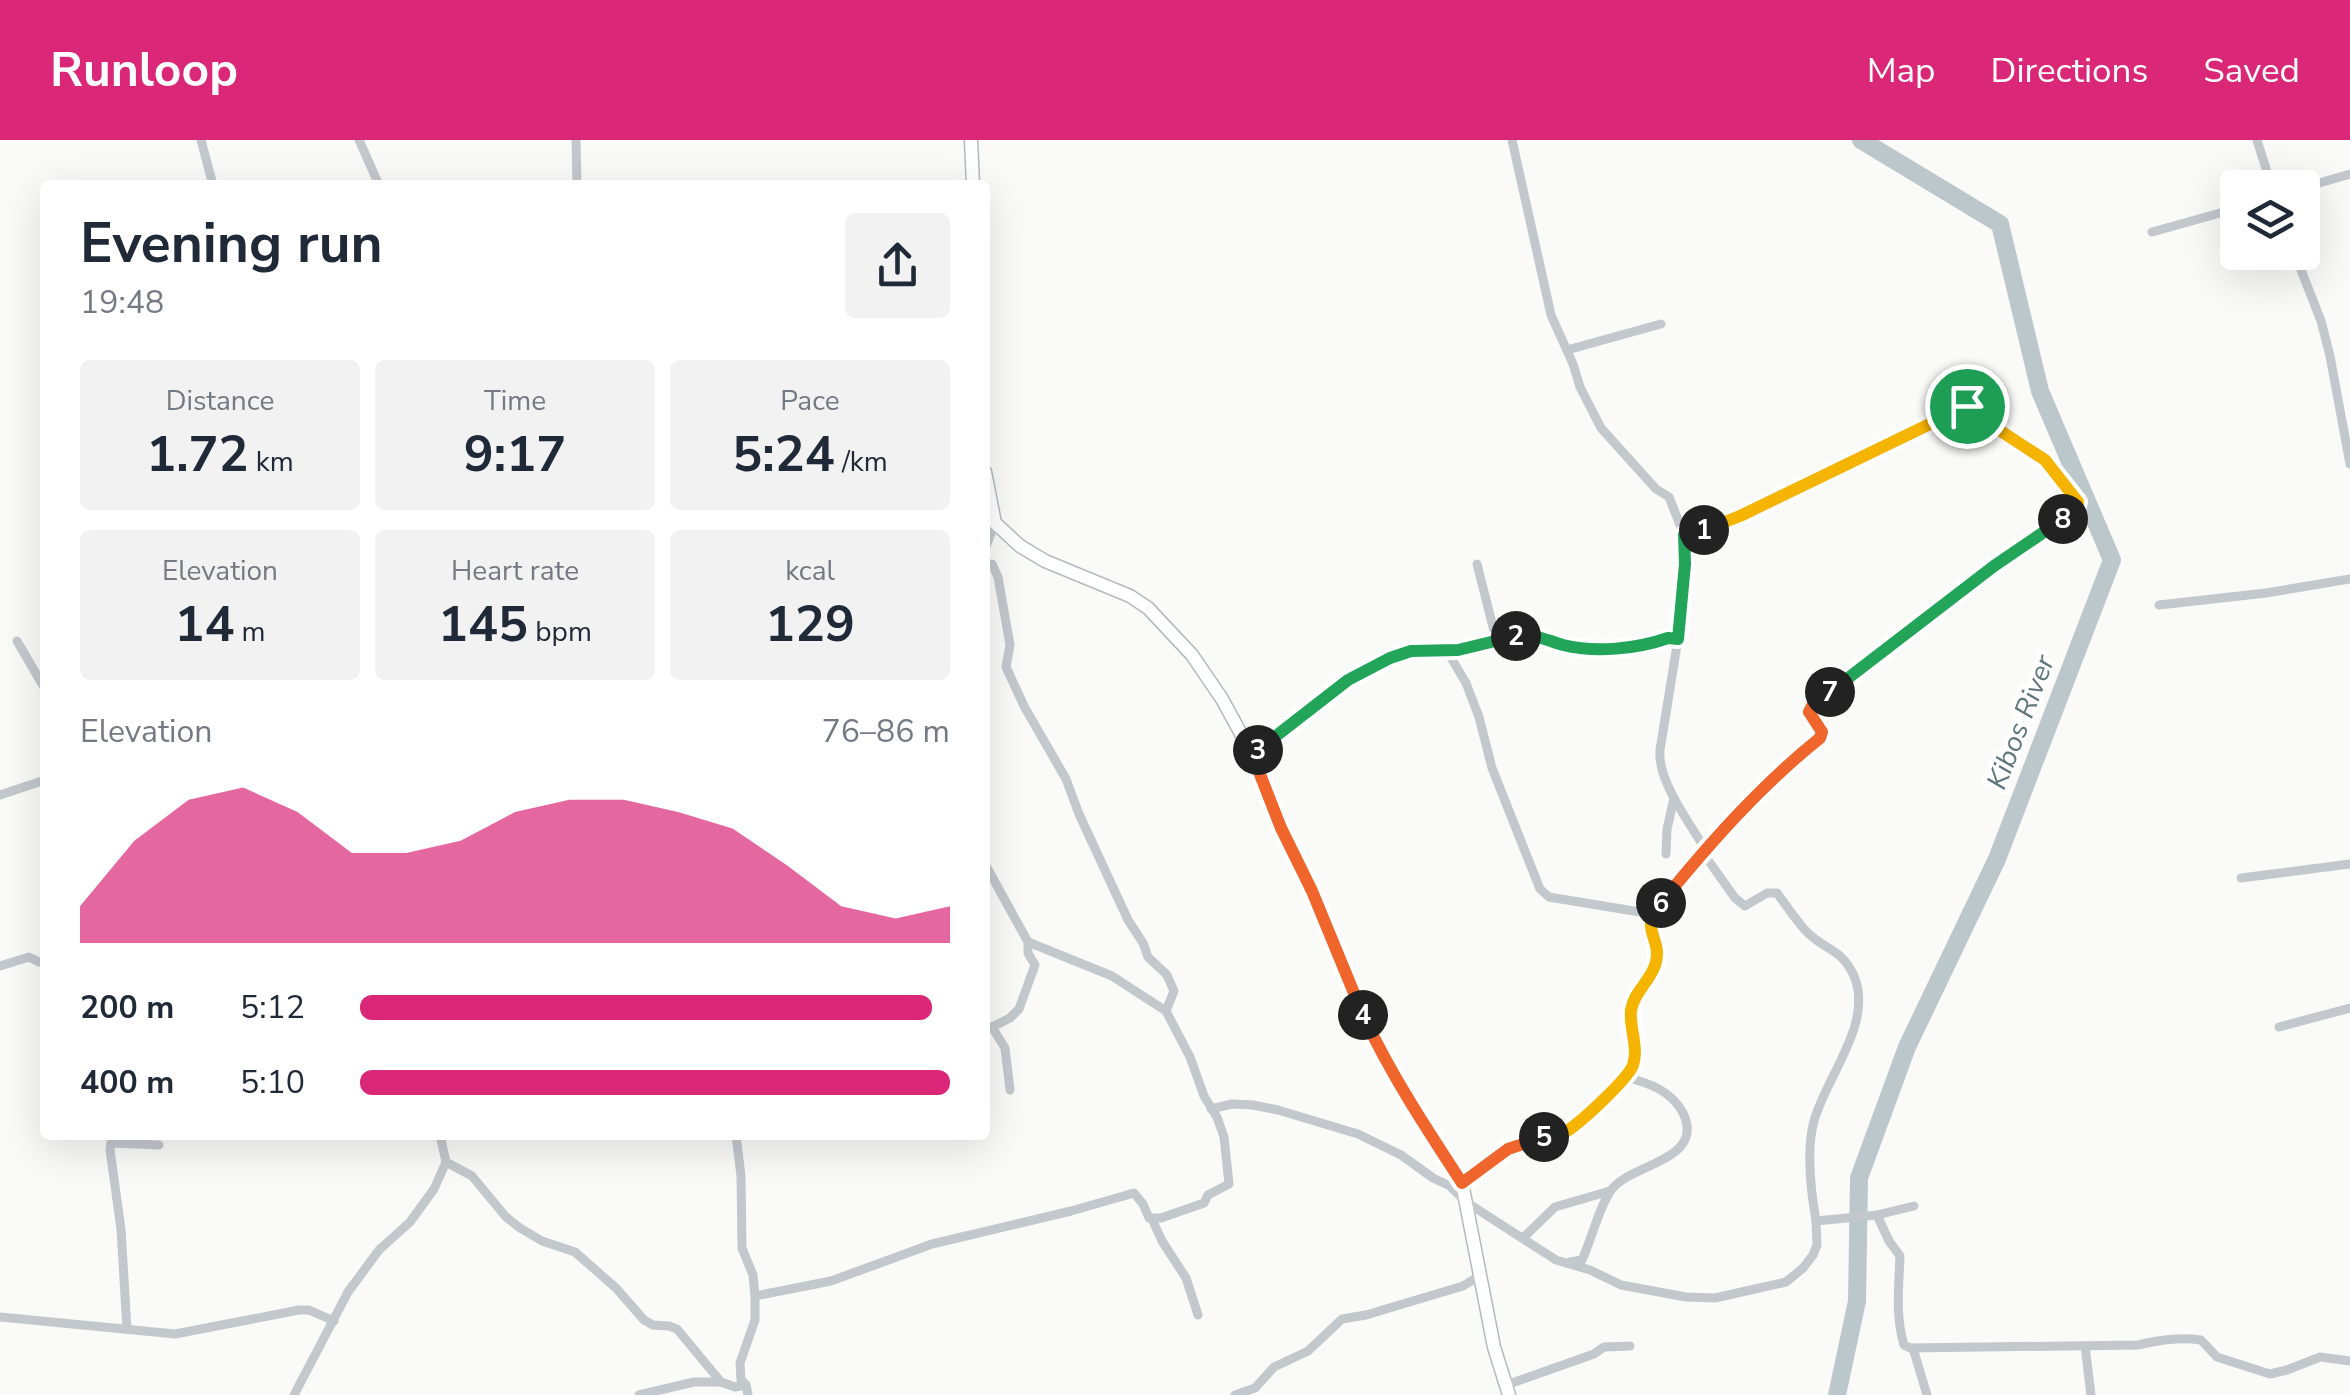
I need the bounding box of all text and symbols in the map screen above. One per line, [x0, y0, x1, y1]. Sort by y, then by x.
text: Runloop [50, 37, 238, 103]
text: Map [1867, 47, 1936, 94]
text: Directions [1991, 47, 2148, 94]
text: Saved [2203, 47, 2300, 94]
map controls [2220, 170, 2320, 270]
button: layers [2220, 170, 2320, 270]
text: Evening run [80, 206, 383, 281]
button: share [845, 213, 950, 318]
text: 19:48 [80, 281, 164, 324]
pin [1925, 364, 2010, 449]
icon: arrive [1940, 379, 1995, 434]
text: Distance [166, 382, 274, 420]
text: Time [484, 382, 546, 420]
text: Pace [780, 382, 840, 420]
text: 1.72 [146, 420, 249, 489]
text: 9:17 [464, 420, 566, 489]
text: 5:24 [732, 420, 835, 489]
text: km [249, 443, 294, 481]
text: /km [835, 443, 888, 481]
pin: 8 [2038, 494, 2088, 544]
text: 8 [2055, 500, 2071, 538]
pin: 1 [1679, 505, 1729, 555]
text: 1 [1696, 511, 1712, 549]
text: Elevation [162, 552, 278, 590]
text: Heart rate [451, 552, 579, 590]
text: kcal [785, 552, 835, 590]
text: 14 [174, 590, 234, 659]
text: 145 [438, 590, 528, 659]
text: 129 [765, 590, 855, 659]
pin: 2 [1491, 611, 1541, 661]
text: m [234, 613, 266, 651]
text: bpm [528, 613, 592, 651]
text: 2 [1508, 617, 1524, 655]
water label: Kibos River [1978, 649, 2064, 795]
pin: 7 [1805, 667, 1855, 717]
text: 7 [1822, 673, 1838, 711]
text: Elevation [80, 710, 213, 753]
text: 76–86 m [822, 710, 950, 753]
pin: 3 [1233, 725, 1283, 775]
text: 3 [1250, 731, 1266, 769]
pin: 6 [1636, 878, 1686, 928]
text: 6 [1653, 884, 1669, 922]
text: 200 m [80, 986, 174, 1029]
text: 5:12 [240, 986, 305, 1029]
pin: 4 [1338, 990, 1388, 1040]
text: 4 [1355, 996, 1371, 1034]
text: 400 m [80, 1061, 174, 1104]
text: 5:10 [240, 1061, 305, 1104]
pin: 5 [1519, 1112, 1569, 1162]
text: 5 [1536, 1118, 1552, 1156]

